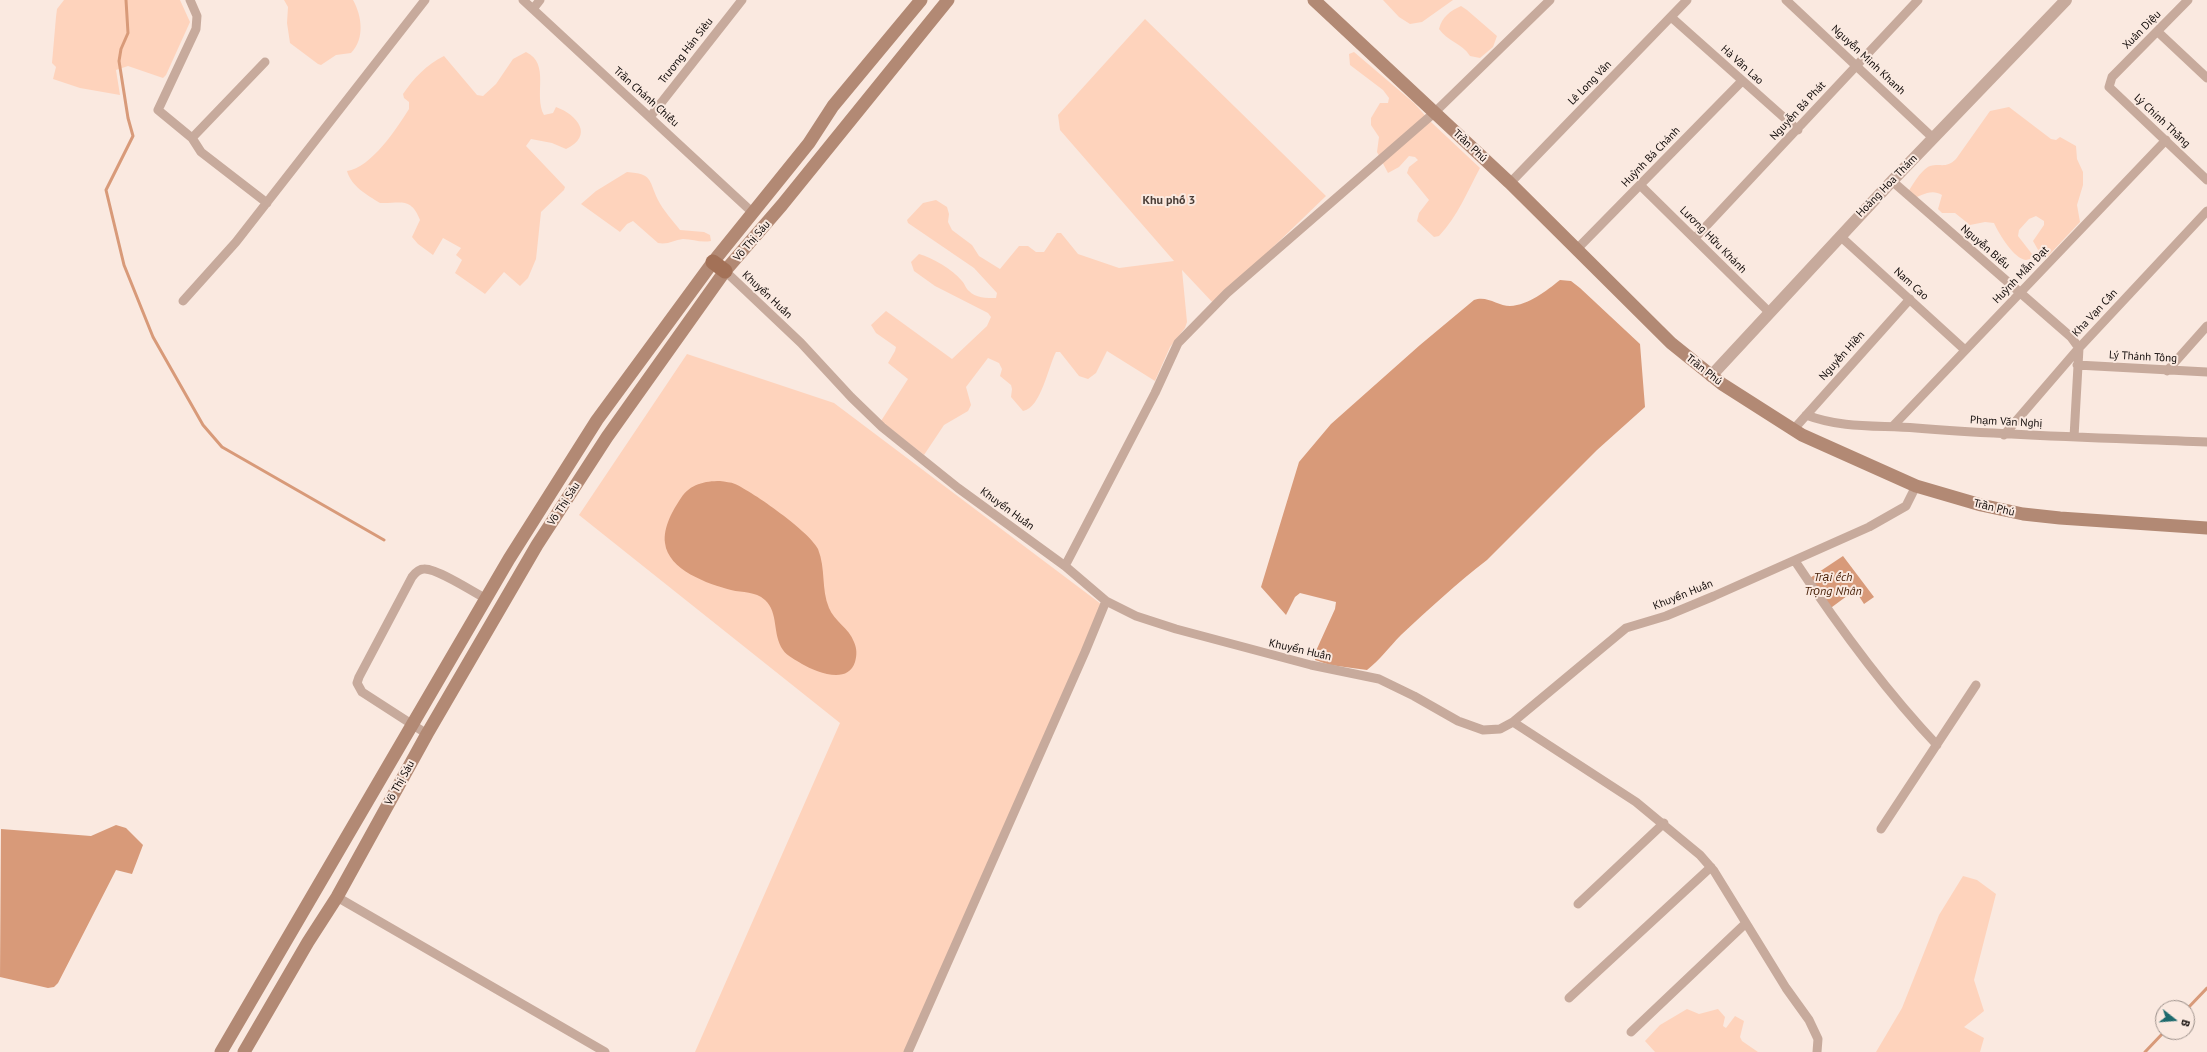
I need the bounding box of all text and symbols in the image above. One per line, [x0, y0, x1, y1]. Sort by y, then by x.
street label: Xuân Diệu [2120, 8, 2164, 52]
street label: Trương Hán Siêu [656, 15, 716, 87]
street label: Nguyễn Minh Khanh [1828, 22, 1908, 98]
street label: Hà Văn Lao [1718, 42, 1766, 88]
street label: Lê Long Vân [1566, 58, 1614, 108]
street label: Trần Chánh Chiếu [611, 64, 681, 130]
street label: Nguyễn Bá Phát [1767, 79, 1829, 143]
street label: Lý Chính Thắng [2131, 91, 2193, 151]
street label: Huỳnh Bá Chánh [1619, 124, 1683, 190]
street label: Trần Phú [1450, 127, 1490, 165]
street label: Hoàng Hoa Thám [1854, 152, 1920, 220]
district label: Khu phố 3 [1143, 194, 1195, 208]
street label: Lương Hữu Khánh [1677, 204, 1749, 276]
street label: Võ Thị Sáu [731, 218, 773, 264]
street label: Nguyễn Biểu [1958, 222, 2012, 272]
street label: Huỳnh Mẫn Đạt [1990, 244, 2052, 306]
street label: Nam Cao [1891, 265, 1931, 303]
street label: Khuyển Huấn [739, 268, 795, 322]
street label: Kha Vạn Cân [2070, 286, 2120, 340]
street label: Nguyễn Hiền [1816, 329, 1868, 383]
street label: Lý Thánh Tông [2109, 349, 2177, 365]
street label: Trần Phú [1683, 352, 1725, 388]
street label: Phạm Văn Nghị [1970, 414, 2042, 430]
street label: Võ Thị Sáu [545, 480, 583, 528]
street label: Khuyển Huấn [977, 485, 1037, 533]
street label: Trần Phú [1972, 497, 2016, 519]
water label: Trại ếch Trọng Nhân [1804, 571, 1862, 599]
street label: Khuyển Huấn [1651, 577, 1715, 613]
street label: Khuyển Huấn [1268, 636, 1332, 664]
street label: Võ Thị Sáu [382, 758, 418, 808]
north arrow [2155, 1000, 2195, 1040]
text: B [2178, 1018, 2193, 1028]

